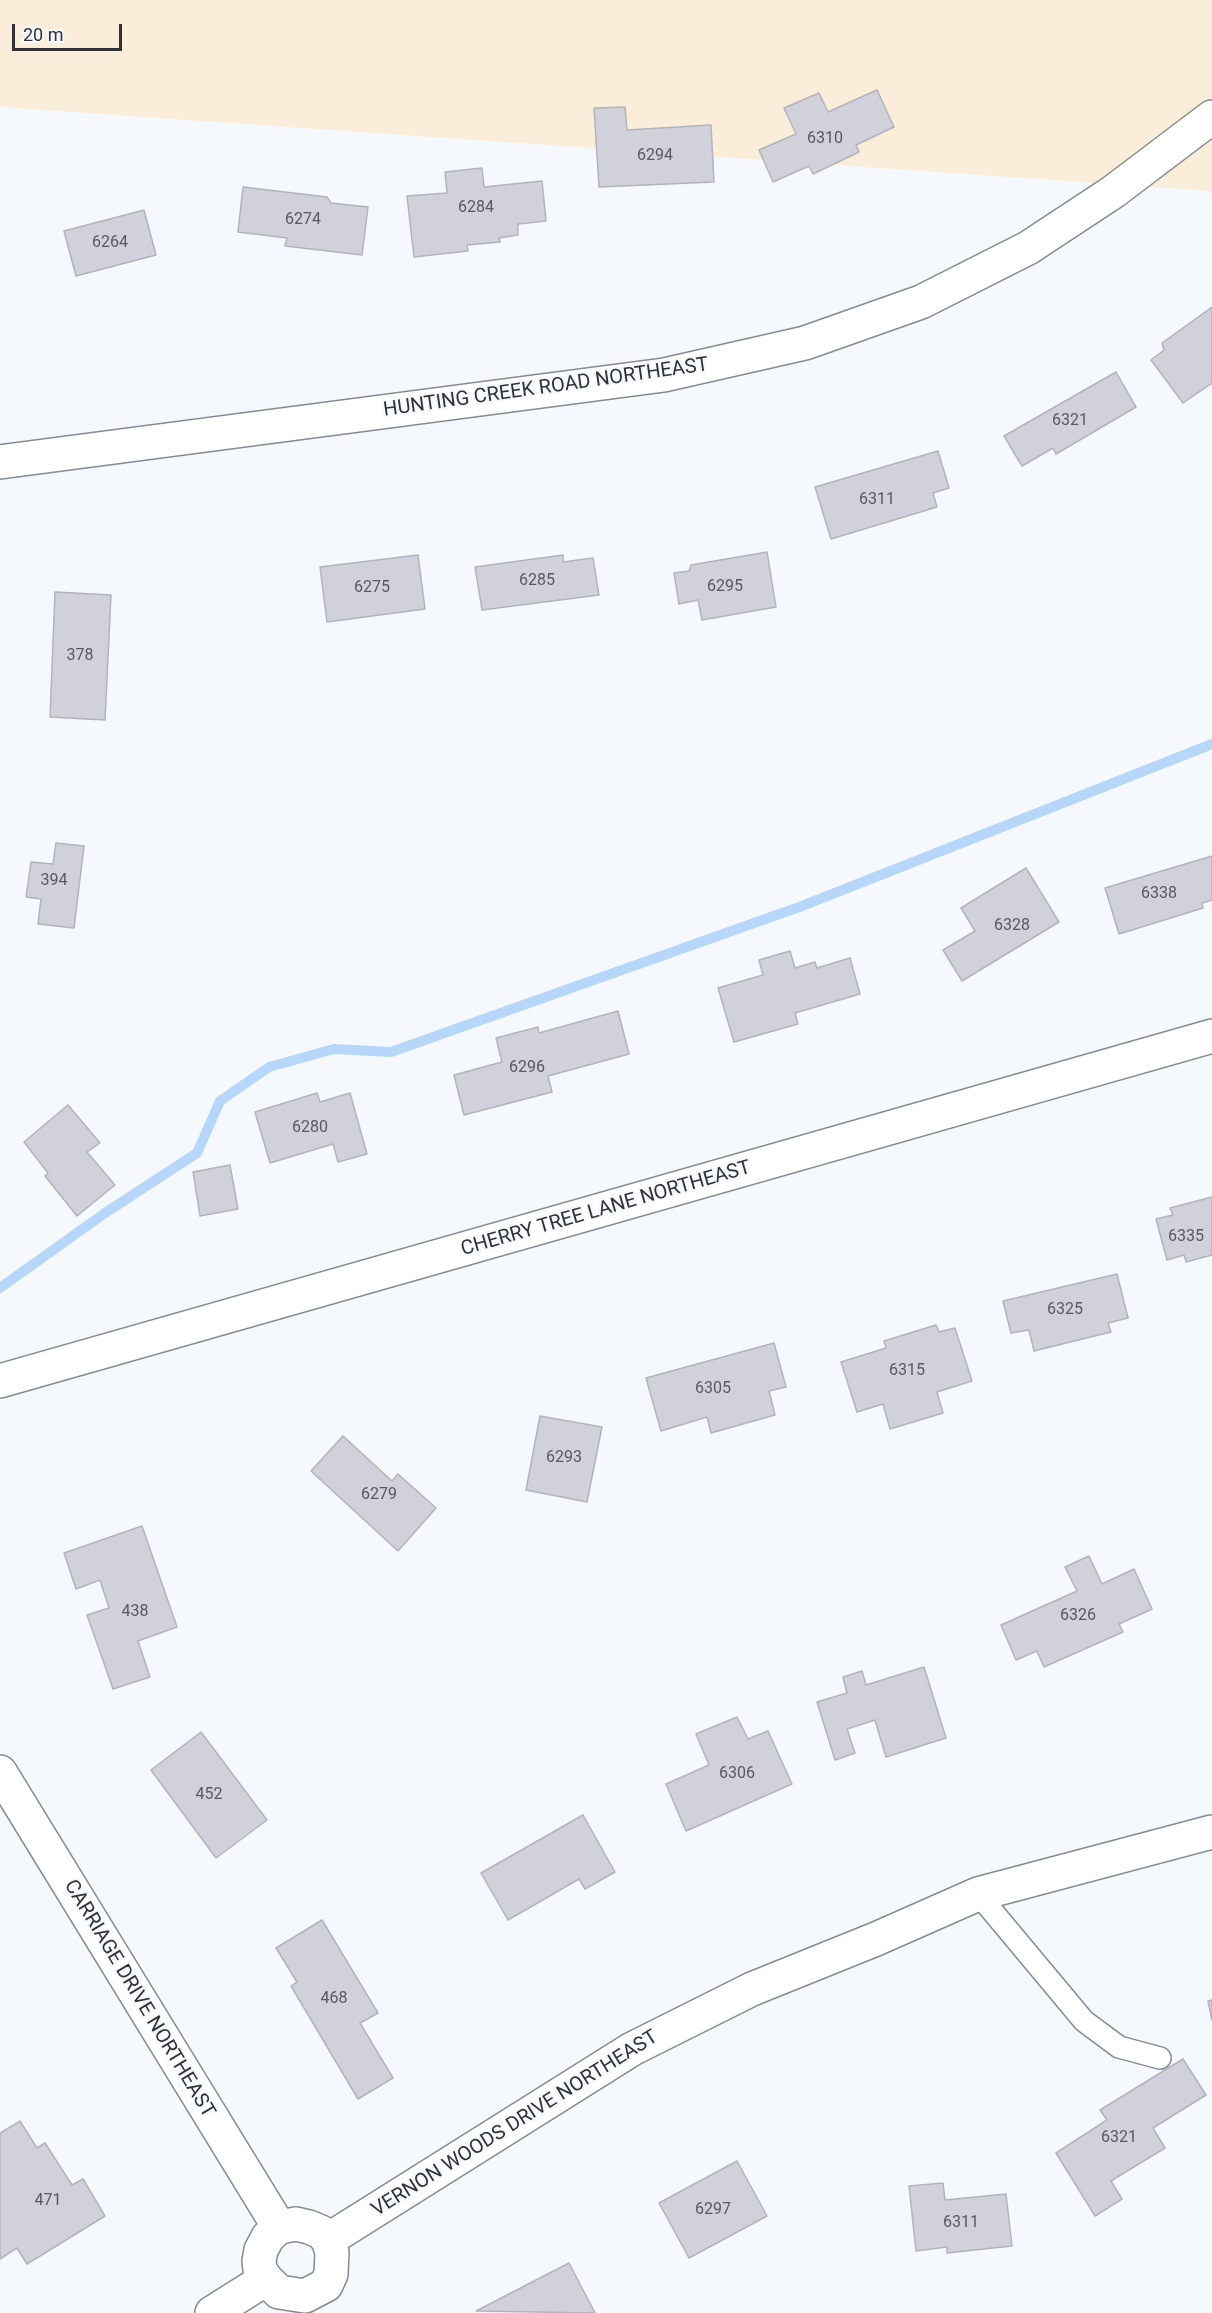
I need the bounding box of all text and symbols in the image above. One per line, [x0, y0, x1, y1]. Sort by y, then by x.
scale bar [15, 12, 124, 50]
text: 20 m [23, 24, 63, 45]
house number: 6310 [807, 129, 843, 149]
house number: 6294 [637, 146, 673, 166]
house number: 6284 [458, 198, 494, 218]
house number: 6274 [285, 210, 321, 230]
house number: 6264 [92, 233, 128, 253]
street label: HUNTING CREEK ROAD NORTHEAST [382, 353, 710, 423]
house number: 6321 [1052, 411, 1088, 431]
house number: 6311 [859, 490, 895, 510]
house number: 6285 [519, 571, 555, 591]
house number: 6295 [707, 577, 743, 597]
house number: 6275 [354, 578, 390, 598]
house number: 378 [67, 646, 93, 666]
house number: 394 [41, 871, 67, 891]
house number: 6338 [1141, 884, 1177, 904]
house number: 6328 [994, 916, 1030, 936]
house number: 6296 [509, 1058, 545, 1078]
house number: 6280 [292, 1118, 328, 1138]
street label: CHERRY TREE LANE NORTHEAST [458, 1156, 754, 1262]
house number: 6335 [1168, 1227, 1204, 1247]
house number: 6325 [1047, 1300, 1083, 1320]
house number: 6315 [889, 1361, 925, 1381]
house number: 6305 [695, 1379, 731, 1399]
house number: 6293 [546, 1448, 582, 1468]
house number: 6279 [361, 1485, 397, 1505]
house number: 438 [122, 1602, 148, 1622]
house number: 6326 [1060, 1606, 1096, 1626]
house number: 6306 [719, 1764, 755, 1784]
house number: 452 [196, 1785, 222, 1805]
street label: CARRIAGE DRIVE NORTHEAST [58, 1876, 220, 2122]
house number: 468 [321, 1989, 347, 2009]
street label: VERNON WOODS DRIVE NORTHEAST [368, 2026, 662, 2222]
house number: 6321 [1101, 2128, 1137, 2148]
house number: 471 [35, 2191, 61, 2211]
house number: 6297 [695, 2200, 731, 2220]
house number: 6311 [943, 2213, 979, 2233]

